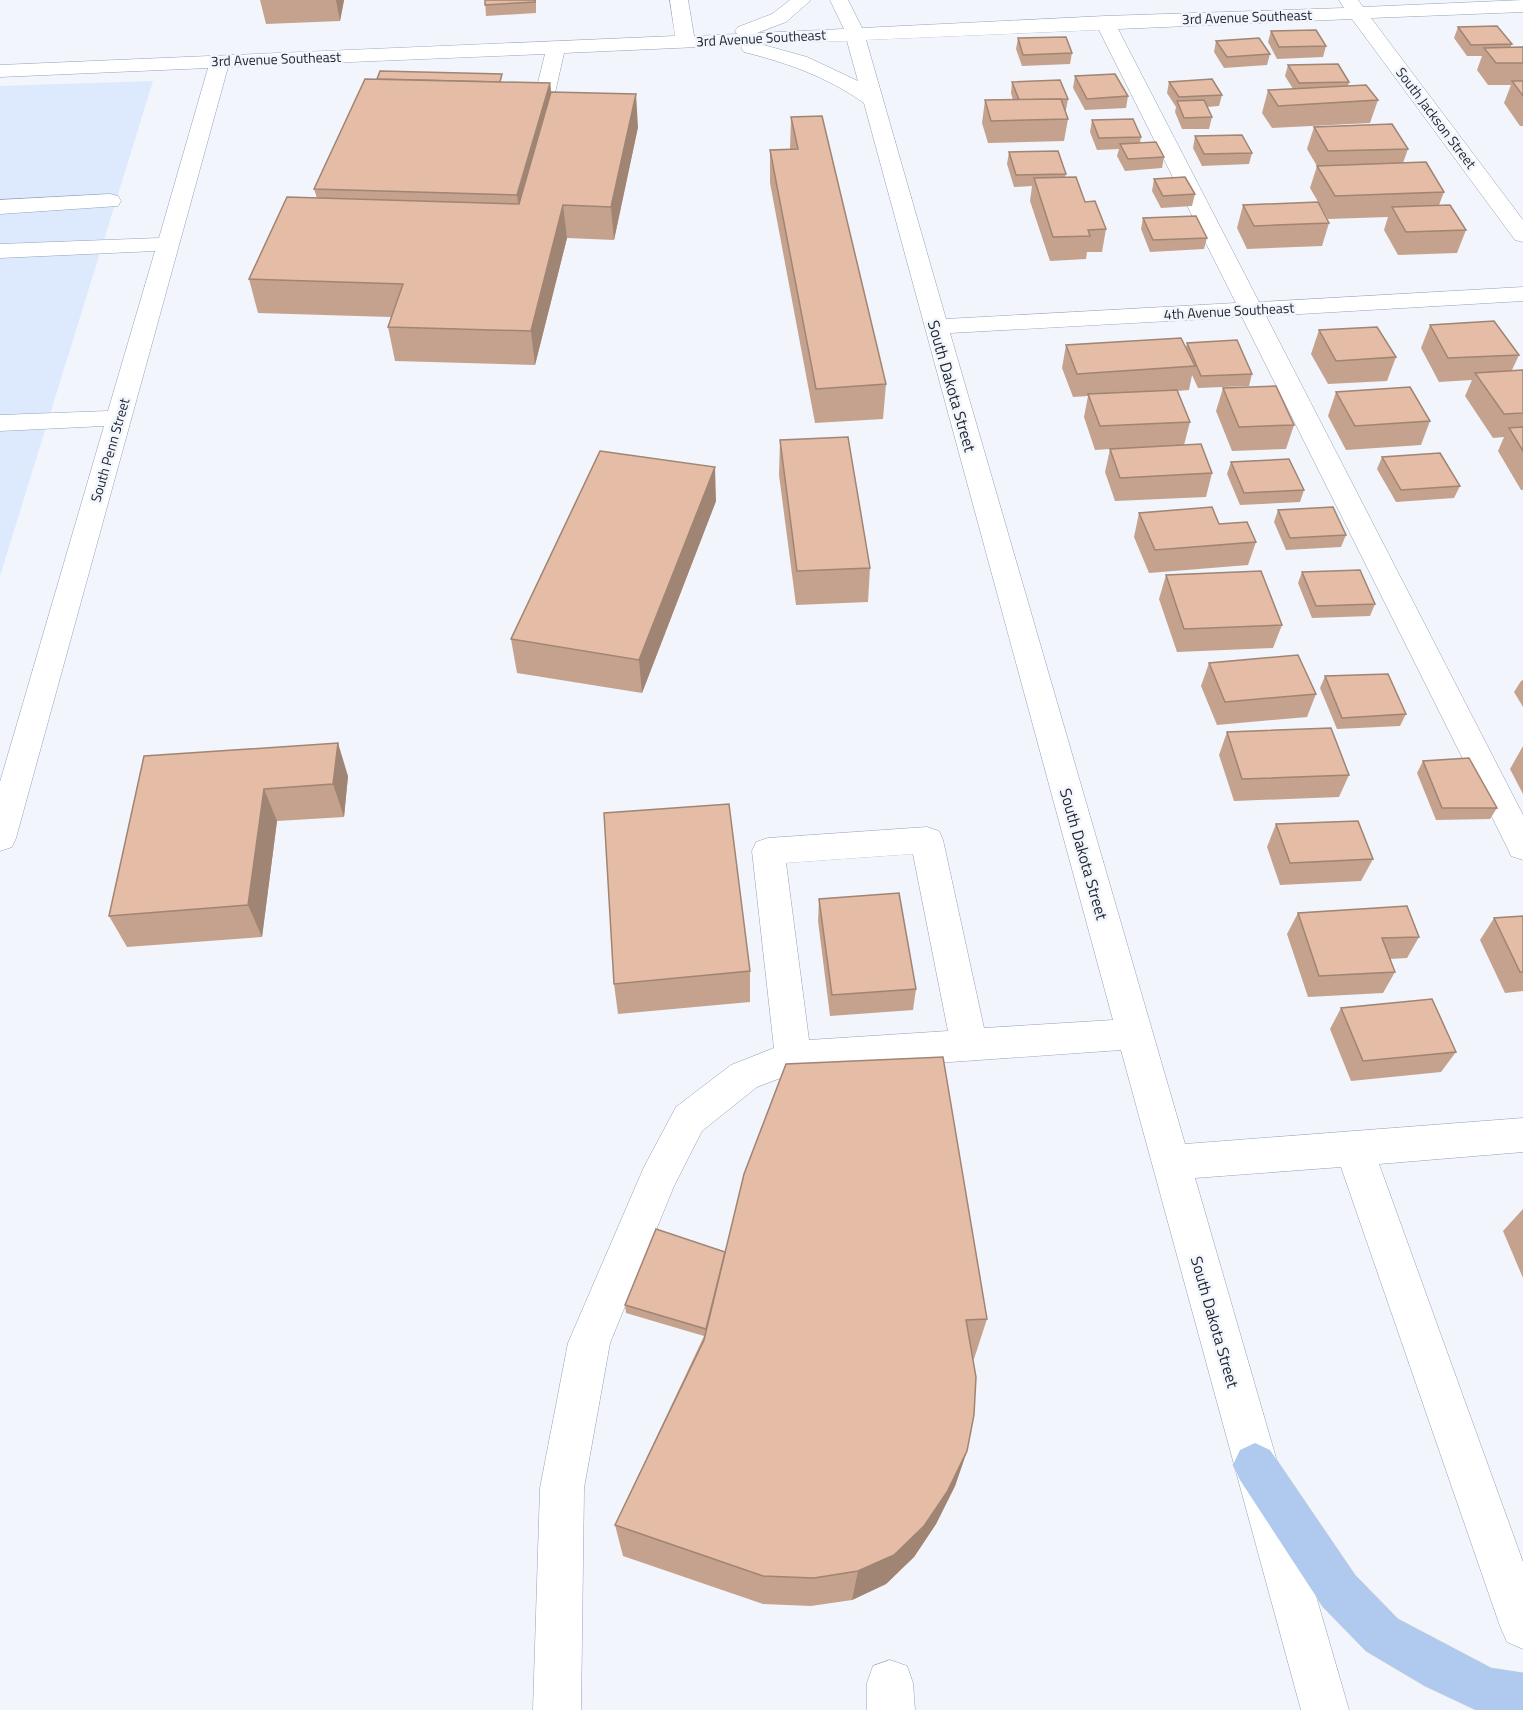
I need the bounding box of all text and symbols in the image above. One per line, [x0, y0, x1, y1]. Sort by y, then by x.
street label: 3rd Avenue Southeast [1182, 4, 1312, 29]
street label: 3rd Avenue Southeast [695, 24, 827, 51]
street label: 3rd Avenue Southeast [211, 46, 341, 71]
street label: South Jackson Street [1391, 63, 1482, 173]
street label: 4th Avenue Southeast [1163, 297, 1295, 324]
street label: South Dakota Street [922, 317, 982, 455]
street label: South Penn Street [85, 395, 134, 504]
street label: South Dakota Street [1054, 785, 1114, 923]
street label: South Dakota Street [1185, 1253, 1245, 1391]

